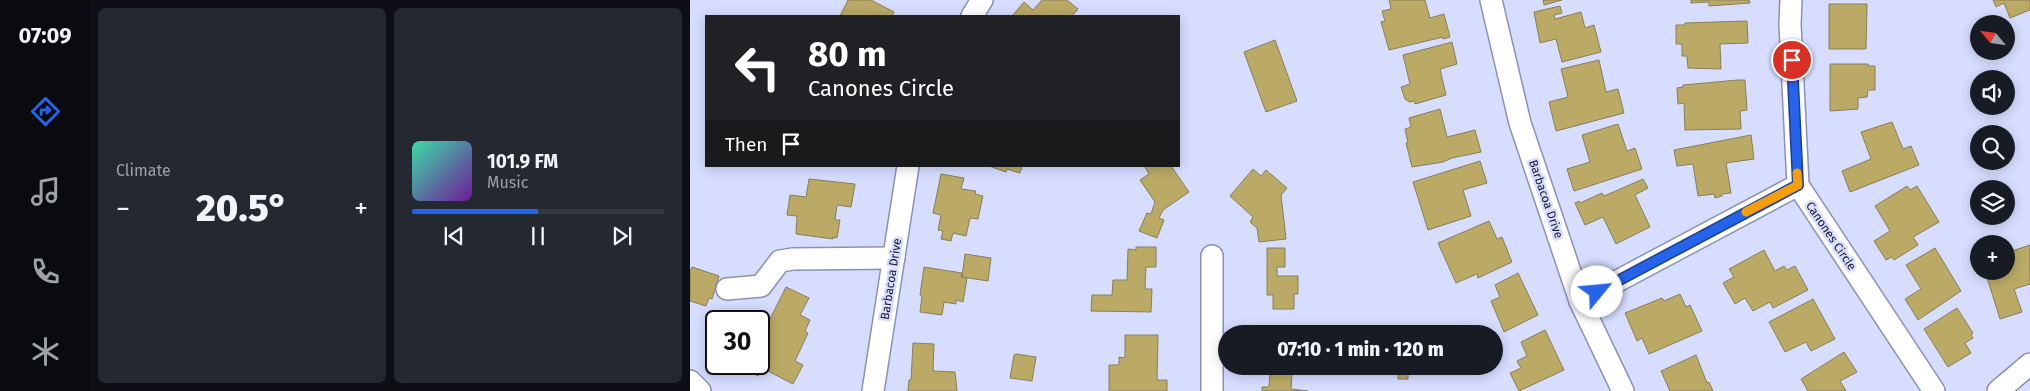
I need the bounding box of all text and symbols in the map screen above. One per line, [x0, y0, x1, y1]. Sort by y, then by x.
north arrow [1970, 15, 2015, 60]
map controls [1970, 15, 2015, 280]
text: 07:09 [19, 22, 71, 49]
text: 80 m [808, 33, 887, 75]
icon: left [725, 35, 790, 100]
pin [1771, 39, 1813, 81]
icon: arrive [1778, 46, 1806, 74]
button: sound [1970, 70, 2015, 115]
text: Canones Circle [808, 75, 954, 102]
icon: directions [28, 94, 63, 129]
button: search [1970, 125, 2015, 170]
icon: arrive [777, 130, 805, 158]
text: Then [725, 133, 767, 156]
text: 101.9 FM [487, 150, 558, 173]
street label: Barbacoa Drive [1526, 158, 1566, 240]
text: Climate [116, 161, 171, 180]
text: Music [487, 173, 528, 192]
icon: music [28, 174, 63, 209]
button: layers [1970, 180, 2015, 225]
text: 20.5° [196, 185, 288, 231]
text: − [116, 192, 130, 225]
text: + [354, 192, 368, 225]
street label: Canones Circle [1803, 199, 1859, 273]
icon: previous [440, 222, 468, 250]
icon: pause [524, 222, 552, 250]
icon: next [608, 222, 636, 250]
button: + [1970, 235, 2015, 280]
street label: Barbacoa Drive [878, 237, 904, 321]
icon: phone [28, 254, 63, 289]
position arrow [1570, 265, 1622, 317]
speed limit sign: 30 [705, 310, 770, 375]
icon: climate [28, 334, 63, 369]
text: 07:10 · 1 min · 120 m [1277, 338, 1444, 361]

